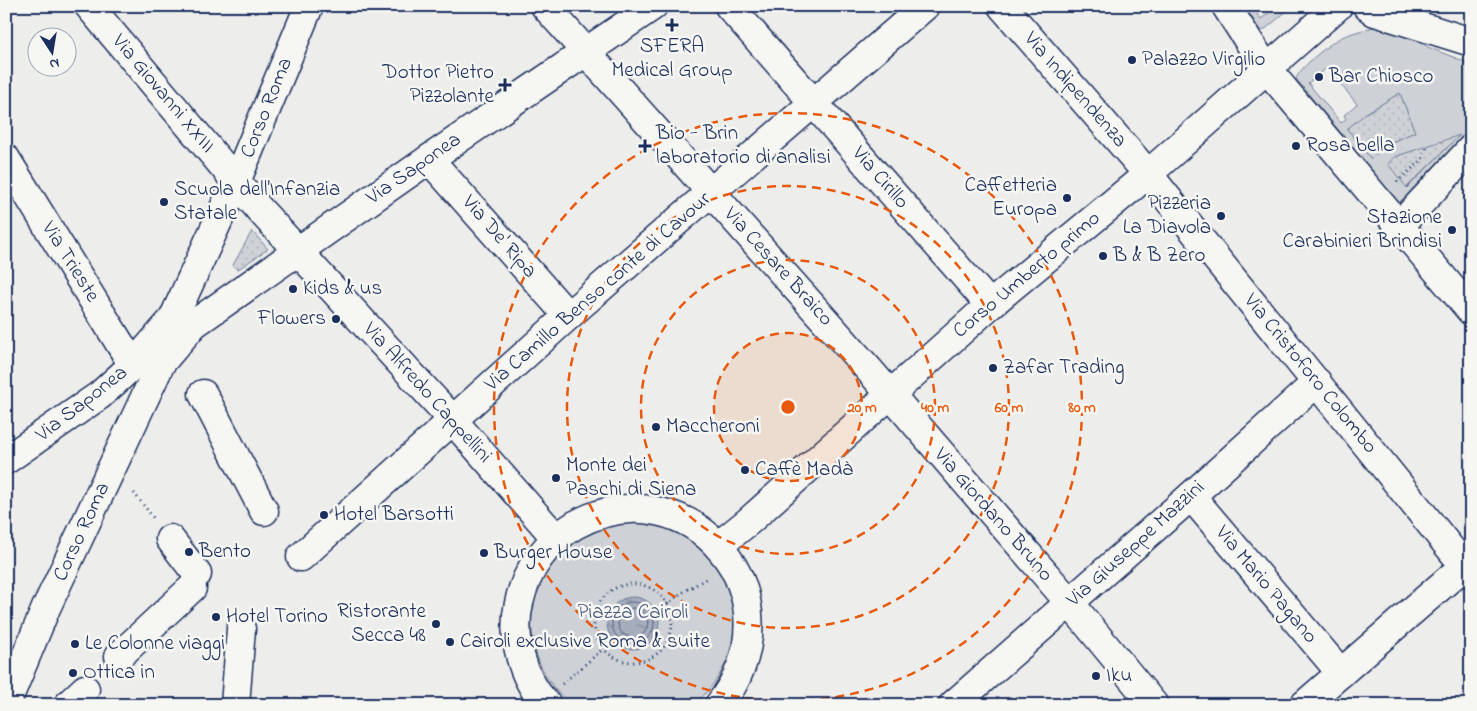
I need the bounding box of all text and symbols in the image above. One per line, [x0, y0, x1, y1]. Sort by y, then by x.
marker: SFERA Medical Group [665, 18, 679, 32]
street label: Via Indipendenza [1015, 25, 1134, 155]
street label: Via Giovanni XXIII [104, 27, 222, 160]
north arrow [28, 28, 78, 78]
place label: SFERA Medical Group [611, 32, 733, 86]
place label: Palazzo Virgilio [1142, 45, 1266, 77]
text: N [48, 52, 61, 75]
street label: Corso Roma [233, 53, 301, 163]
marker: Palazzo Virgilio [1126, 54, 1138, 66]
place label: Dottor Pietro Pizzolante [381, 58, 495, 112]
place label: Bar Chiosco [1328, 62, 1433, 92]
marker: Bar Chiosco [1313, 71, 1325, 83]
marker: Dottor Pietro Pizzolante [498, 78, 512, 92]
place label: Bio - Brin laboratorio di analisi [655, 119, 831, 173]
street label: Via Saponea [360, 125, 467, 213]
place label: Rosa bella [1306, 131, 1395, 161]
marker: Bio - Brin laboratorio di analisi [638, 139, 652, 153]
street label: Via Cirillo [843, 139, 916, 216]
marker: Rosa bella [1290, 140, 1302, 152]
place label: Caffetteria Europa [964, 171, 1057, 225]
place label: Scuola dell’Infanzia Statale [174, 175, 340, 229]
street label: Via Camillo Benso conte di Cavour [477, 185, 718, 400]
street label: Via De' Ripa [454, 188, 544, 285]
place label: Pizzeria La Diavola [1123, 189, 1211, 243]
marker: Caffetteria Europa [1061, 192, 1073, 204]
marker: Scuola dell’Infanzia Statale [158, 196, 170, 208]
street label: Via Cesare Braico [716, 200, 840, 333]
place label: Stazione Carabinieri Brindisi [1283, 203, 1443, 257]
street label: Corso Umberto primo [947, 204, 1107, 346]
marker: Pizzeria La Diavola [1215, 210, 1227, 222]
street label: Via Trieste [33, 215, 107, 309]
marker: Stazione Carabinieri Brindisi [1446, 224, 1458, 236]
place label: B & B Zero [1112, 241, 1205, 271]
marker: B & B Zero [1097, 250, 1109, 262]
place label: Kids & us [303, 274, 382, 304]
marker: Kids & us [287, 283, 299, 295]
street label: Via Cristoforo Colombo [1235, 287, 1384, 461]
place label: Flowers [257, 304, 326, 334]
marker: Flowers [330, 313, 342, 325]
street label: Via Alfredo Cappellini [355, 315, 499, 470]
place label: Zafar Trading [1003, 353, 1124, 385]
street label: Via Saponea [29, 358, 134, 450]
marker: Zafar Trading [987, 362, 999, 374]
text: 20 m [846, 397, 877, 419]
text: 40 m [920, 397, 949, 419]
text: 60 m [994, 397, 1024, 419]
text: 80 m [1067, 397, 1096, 419]
centre of rings [779, 398, 797, 416]
place label: Maccheroni [666, 412, 760, 442]
marker: Maccheroni [650, 421, 662, 433]
street label: Via Giordano Bruno [926, 441, 1060, 589]
place label: Monte dei Paschi di Siena [566, 451, 696, 505]
place label: Caffè Madà [755, 455, 853, 485]
marker: Caffè Madà [739, 464, 751, 476]
marker: Monte dei Paschi di Siena [550, 472, 562, 484]
street label: Via Giuseppe Mazzini [1059, 474, 1212, 615]
street label: Corso Roma [46, 478, 118, 586]
place label: Hotel Barsotti [334, 500, 454, 530]
marker: Hotel Barsotti [318, 509, 330, 521]
street label: Via Mario Pagano [1205, 519, 1325, 652]
place label: Bento [198, 537, 251, 567]
place label: Burger House [493, 538, 613, 570]
marker: Bento [183, 546, 195, 558]
marker: Burger House [478, 547, 490, 559]
place label: Ristorante Secca 48 [337, 597, 427, 651]
park label: Piazza Cairoli [578, 598, 688, 628]
place label: Hotel Torino [226, 602, 328, 632]
marker: Hotel Torino [210, 611, 222, 623]
marker: Ristorante Secca 48 [430, 618, 442, 630]
place label: Cairoli exclusive Roma & suite [460, 627, 711, 657]
place label: Le Colonne viaggi [85, 629, 225, 661]
marker: Cairoli exclusive Roma & suite [444, 636, 456, 648]
marker: Le Colonne viaggi [69, 638, 81, 650]
place label: Ottica in [83, 658, 155, 688]
place label: Iku [1106, 661, 1132, 691]
marker: Ottica in [67, 667, 79, 679]
marker: Iku [1090, 670, 1102, 682]

